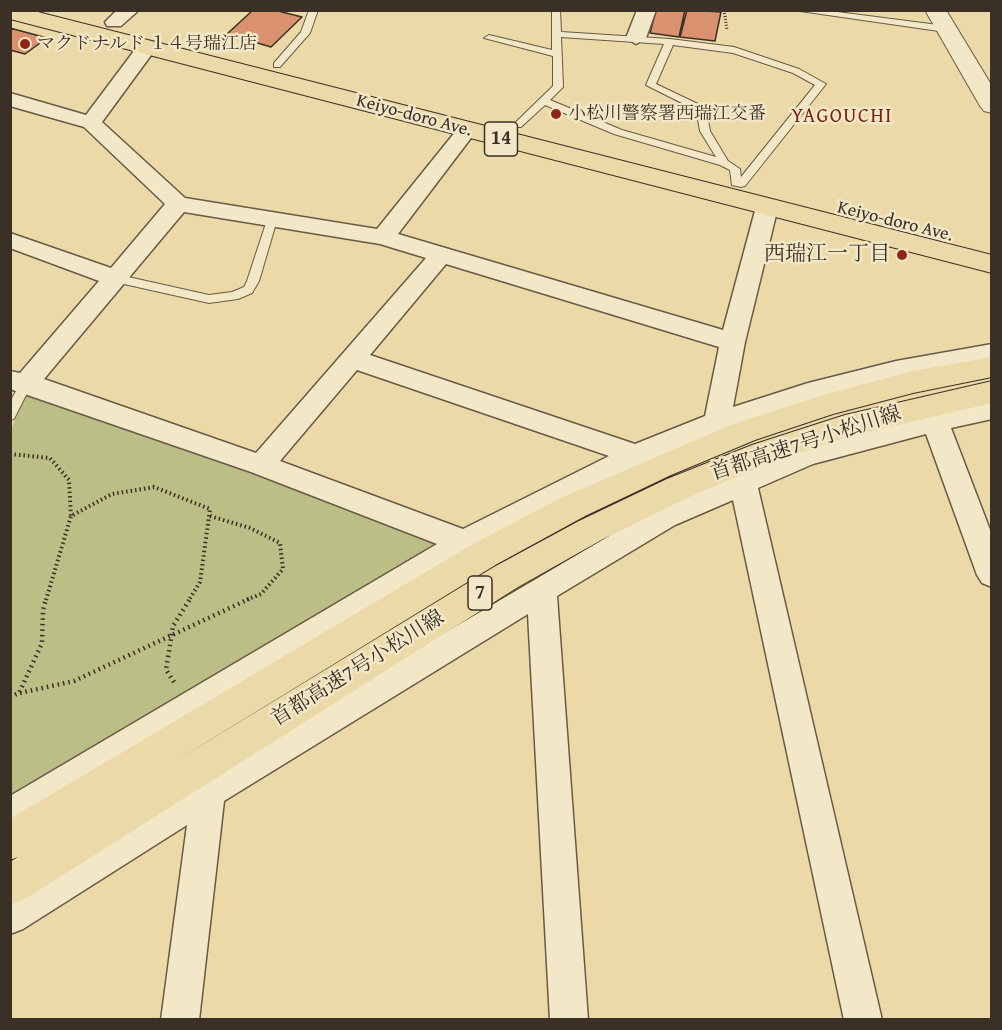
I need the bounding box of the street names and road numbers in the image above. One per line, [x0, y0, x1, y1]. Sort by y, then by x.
street label: Keiyo-doro Ave. [354, 90, 474, 142]
road number: 14 [484, 122, 518, 156]
street label: Keiyo-doro Ave. [835, 197, 955, 247]
street label: 首都高速7号小松川線 [707, 401, 905, 487]
road number: 7 [468, 576, 492, 610]
street label: 首都高速7号小松川線 [267, 606, 449, 732]

